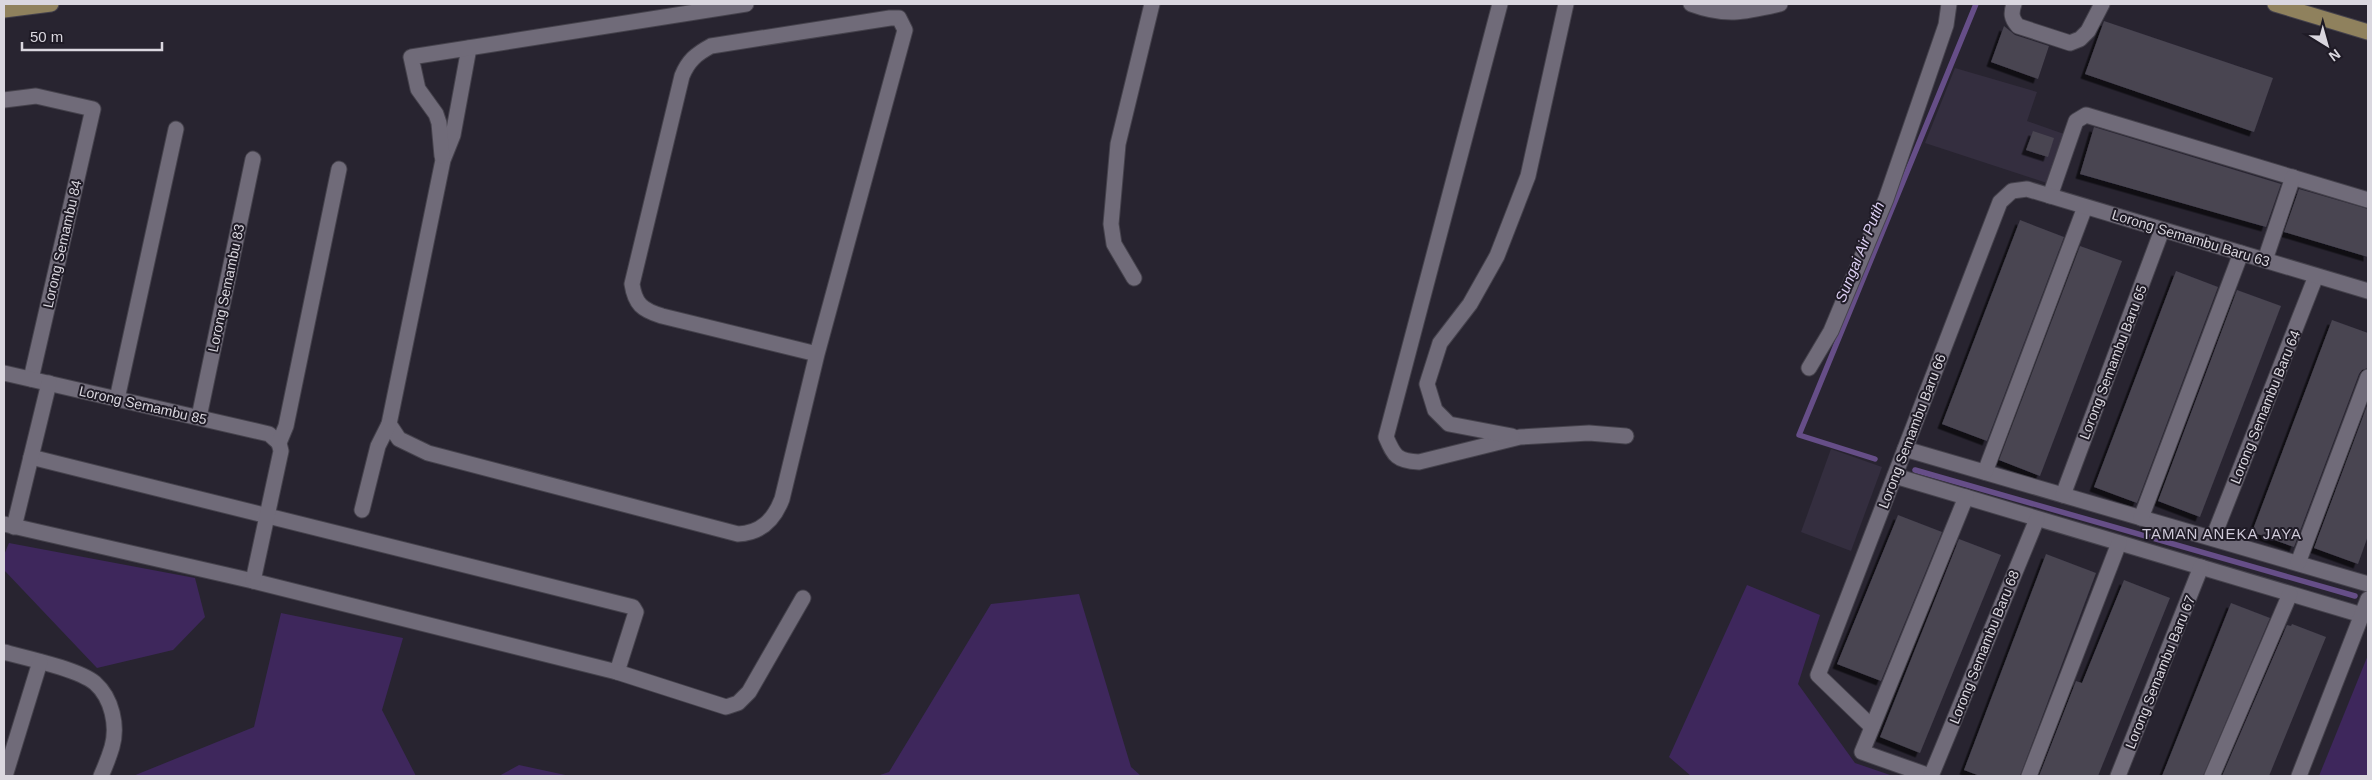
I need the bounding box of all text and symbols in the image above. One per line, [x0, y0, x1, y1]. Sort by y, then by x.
scale bar [22, 20, 162, 52]
north arrow [2302, 20, 2352, 70]
text: 50 m [30, 28, 63, 45]
text: N [2326, 46, 2344, 65]
street label: Lorong Semambu 84 [39, 178, 85, 310]
water label: Sungai Air Putih [1832, 199, 1887, 305]
street label: Lorong Semambu Baru 63 [2110, 206, 2272, 270]
street label: Lorong Semambu 83 [205, 222, 247, 354]
street label: Lorong Semambu Baru 65 [2076, 282, 2150, 442]
street label: Lorong Semambu Baru 64 [2227, 328, 2303, 486]
street label: Lorong Semambu Baru 66 [1875, 351, 1949, 511]
street label: Lorong Semambu 85 [77, 382, 209, 428]
district label: TAMAN ANEKA JAYA [2142, 525, 2302, 542]
street label: Lorong Semambu Baru 68 [1946, 568, 2022, 726]
street label: Lorong Semambu Baru 67 [2122, 593, 2198, 751]

